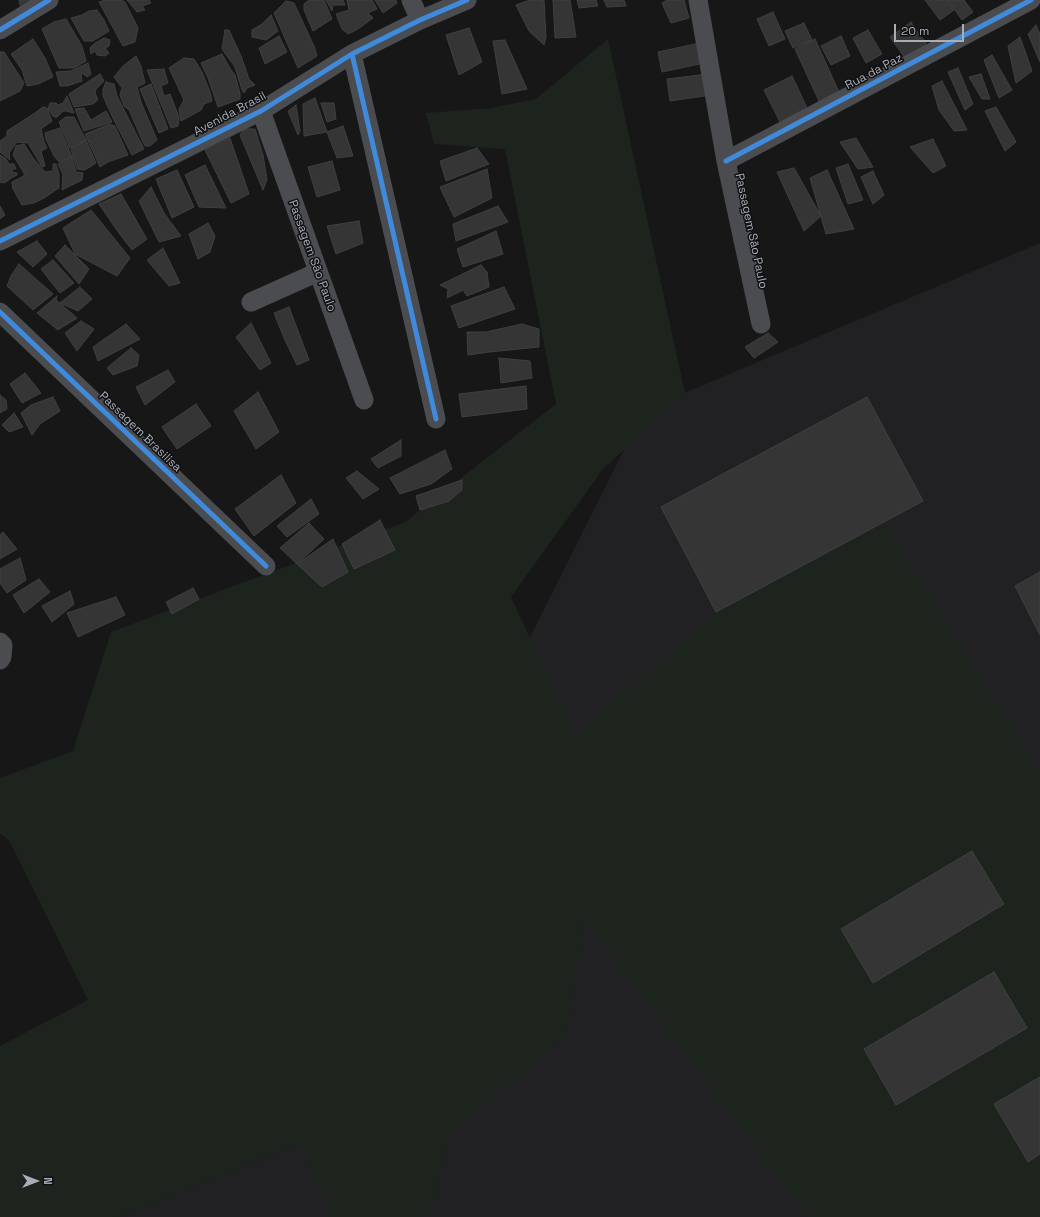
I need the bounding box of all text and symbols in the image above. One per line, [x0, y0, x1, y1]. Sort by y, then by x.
scale bar [896, 16, 966, 42]
text: 20 m [901, 23, 929, 39]
street label: Rua da Paz [843, 51, 905, 93]
street label: Avenida Brasil [191, 89, 269, 139]
street label: Passagem São Paulo [732, 172, 770, 290]
street label: Passagem São Paulo [285, 198, 339, 314]
street label: Passagem Brasilisa [96, 389, 184, 475]
north arrow [16, 1161, 56, 1201]
text: N [41, 1177, 55, 1185]

